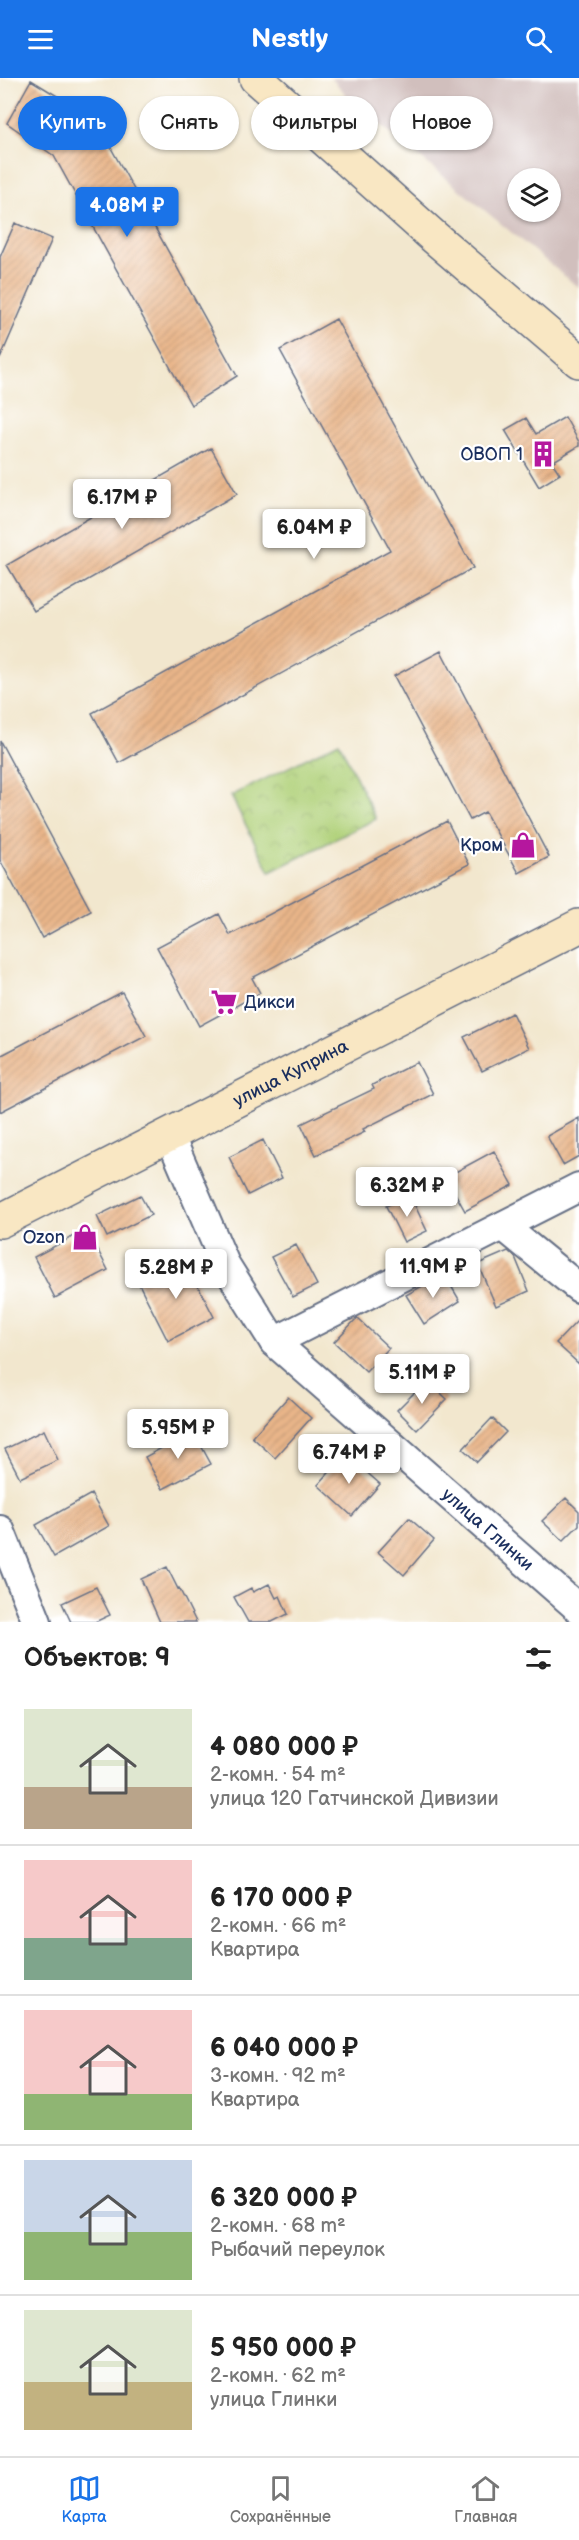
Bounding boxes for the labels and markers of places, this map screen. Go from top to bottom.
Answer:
pin: 4.08M ₽ [72,187,182,238]
building icon: ОВОП 1 [528,439,558,469]
place label: ОВОП 1 [460,444,523,465]
pin: 6.17M ₽ [67,479,177,530]
pin: 6.04M ₽ [259,509,369,560]
shop icon: Кром [508,830,538,860]
place label: Кром [460,835,503,856]
supermarket icon: Дикси [209,987,239,1017]
place label: Дикси [244,992,295,1013]
pin: 6.32M ₽ [352,1167,462,1218]
shop icon: Ozon [70,1222,100,1252]
place label: Ozon [23,1227,65,1248]
pin: 11.9M ₽ [378,1248,488,1299]
pin: 5.28M ₽ [121,1249,231,1300]
pin: 5.11M ₽ [367,1354,477,1405]
pin: 5.95M ₽ [123,1409,233,1460]
pin: 6.74M ₽ [294,1434,404,1485]

